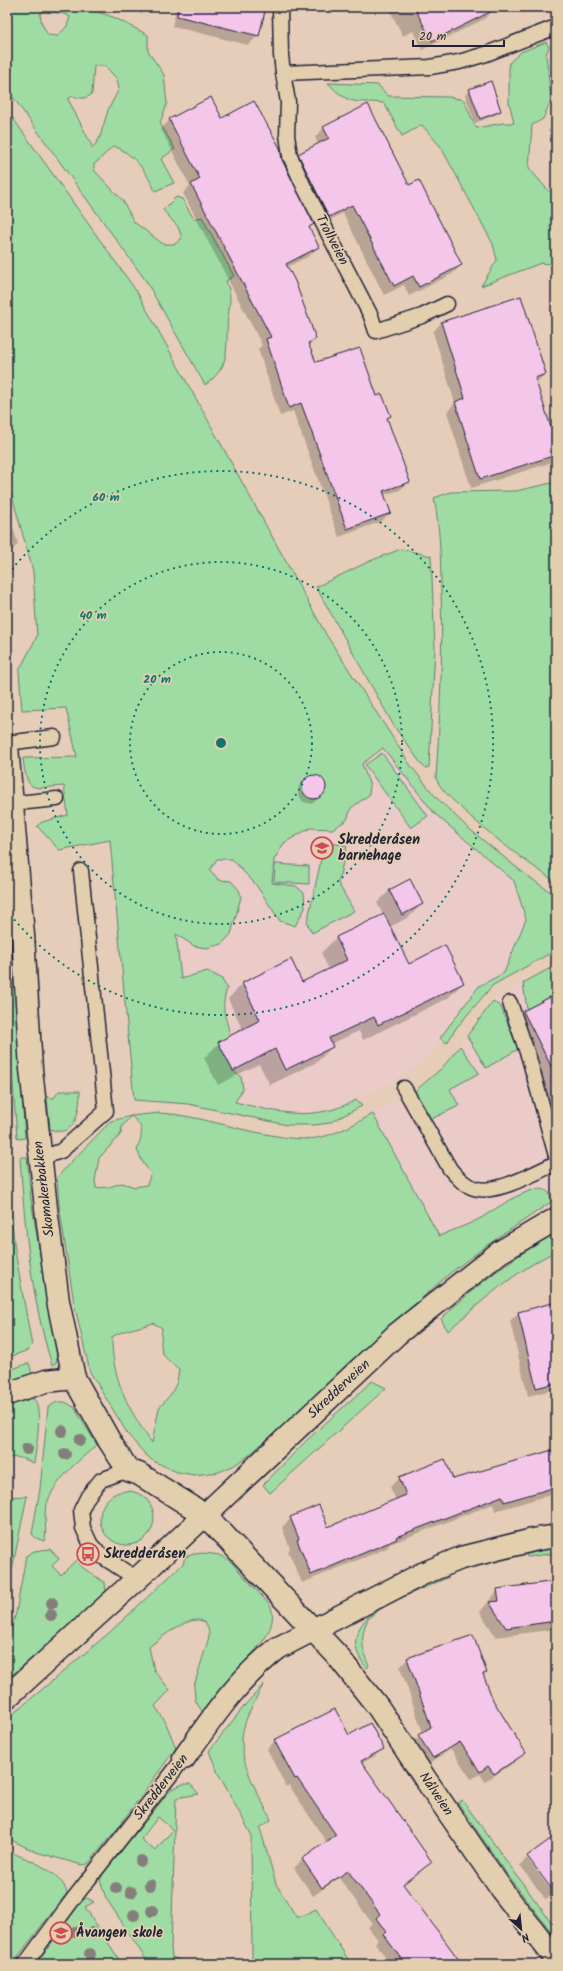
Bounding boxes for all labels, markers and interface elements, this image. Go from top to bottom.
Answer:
scale bar [413,22,504,48]
text: 20 m [419,27,447,46]
street label: Trollveien [309,211,355,269]
text: 60 m [92,488,120,507]
text: 40 m [79,606,107,625]
text: 20 m [143,670,171,689]
centre of rings [214,736,228,750]
place label: Skredderåsen barnehage [338,829,420,867]
school or university icon: Skredderåsen barnehage [309,835,335,861]
street label: Skomakerbakken [27,1140,61,1238]
street label: Skredderveien [303,1354,375,1424]
bus stop icon: Skredderåsen [75,1541,101,1567]
place label: Skredderåsen [104,1543,186,1565]
street label: Skredderveien [128,1749,194,1825]
street label: Nålveien [413,1768,459,1820]
north arrow [501,1909,541,1949]
school or university icon: Åvangen skole [48,1920,74,1946]
place label: Åvangen skole [76,1922,163,1944]
text: N [518,1927,532,1947]

